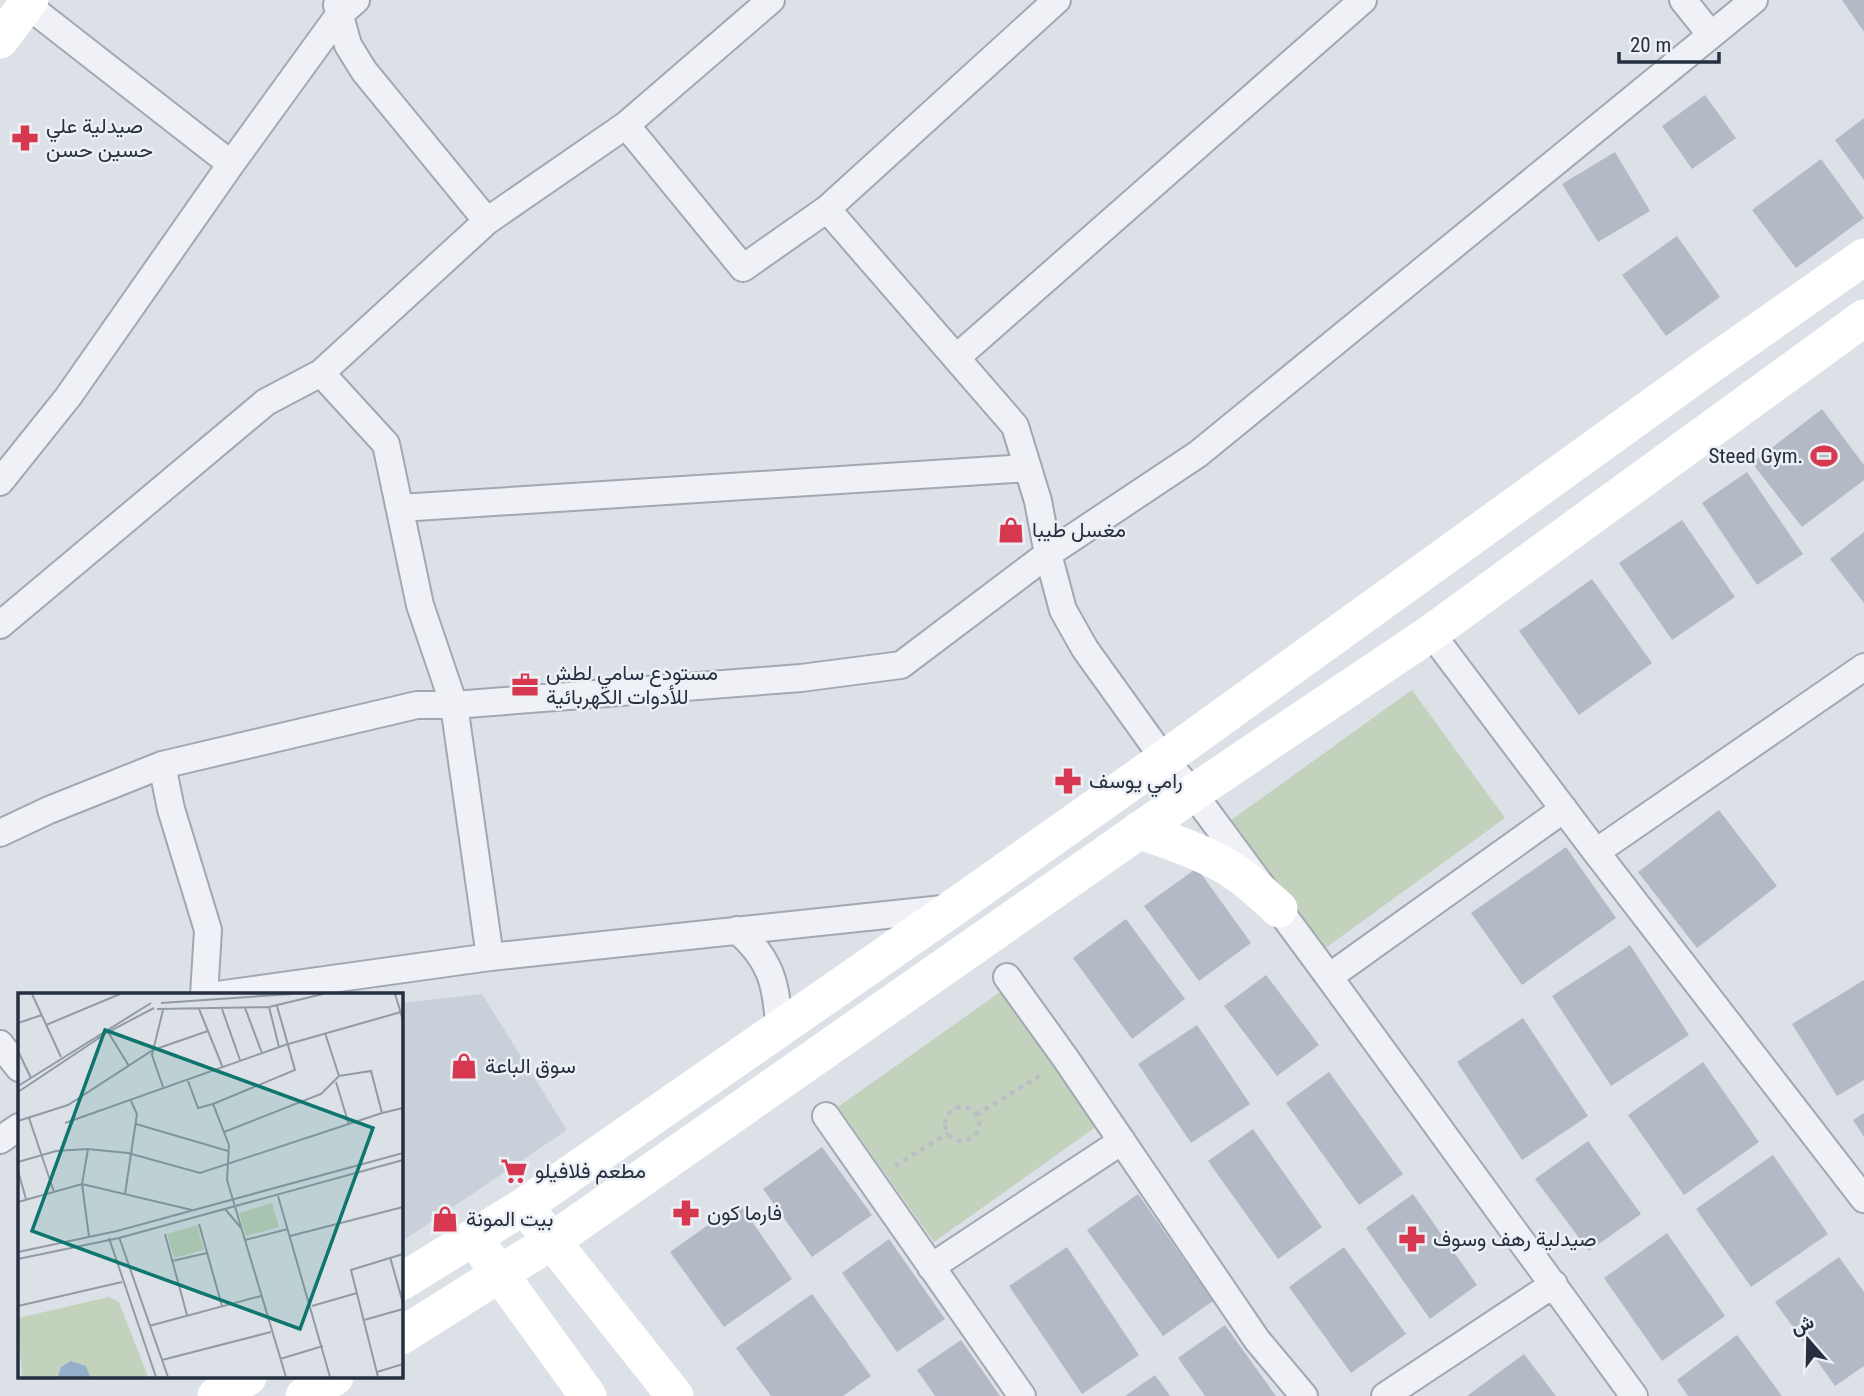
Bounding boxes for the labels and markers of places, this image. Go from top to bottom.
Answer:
place label: صيدلية علي حسين حسن [46,114,153,162]
pharmacy icon: صيدلية علي حسين حسن [10,123,40,153]
sports icon: Steed Gym. [1809,441,1839,471]
place label: Steed Gym. [1708,444,1803,468]
shop icon: مغسل طيبا [996,515,1026,545]
place label: مغسل طيبا [1032,518,1126,542]
place label: مستودع سامي لطش للأدوات الكهربائية [546,661,718,710]
office icon: مستودع سامي لطش للأدوات الكهربائية [510,670,540,700]
pharmacy icon: رامي يوسف [1053,766,1083,796]
place label: رامي يوسف [1089,769,1183,798]
shop icon: سوق الباعة [449,1051,479,1081]
place label: سوق الباعة [485,1054,576,1079]
supermarket icon: مطعم فلافيلو [499,1156,529,1186]
place label: مطعم فلافيلو [535,1159,646,1185]
pharmacy icon: فارما كون [671,1198,701,1228]
place label: فارما كون [707,1201,782,1226]
shop icon: بيت المونة [430,1204,460,1234]
place label: بيت المونة [466,1207,553,1232]
pharmacy icon: صيدلية رهف وسوف [1397,1224,1427,1254]
place label: صيدلية رهف وسوف [1433,1227,1597,1252]

